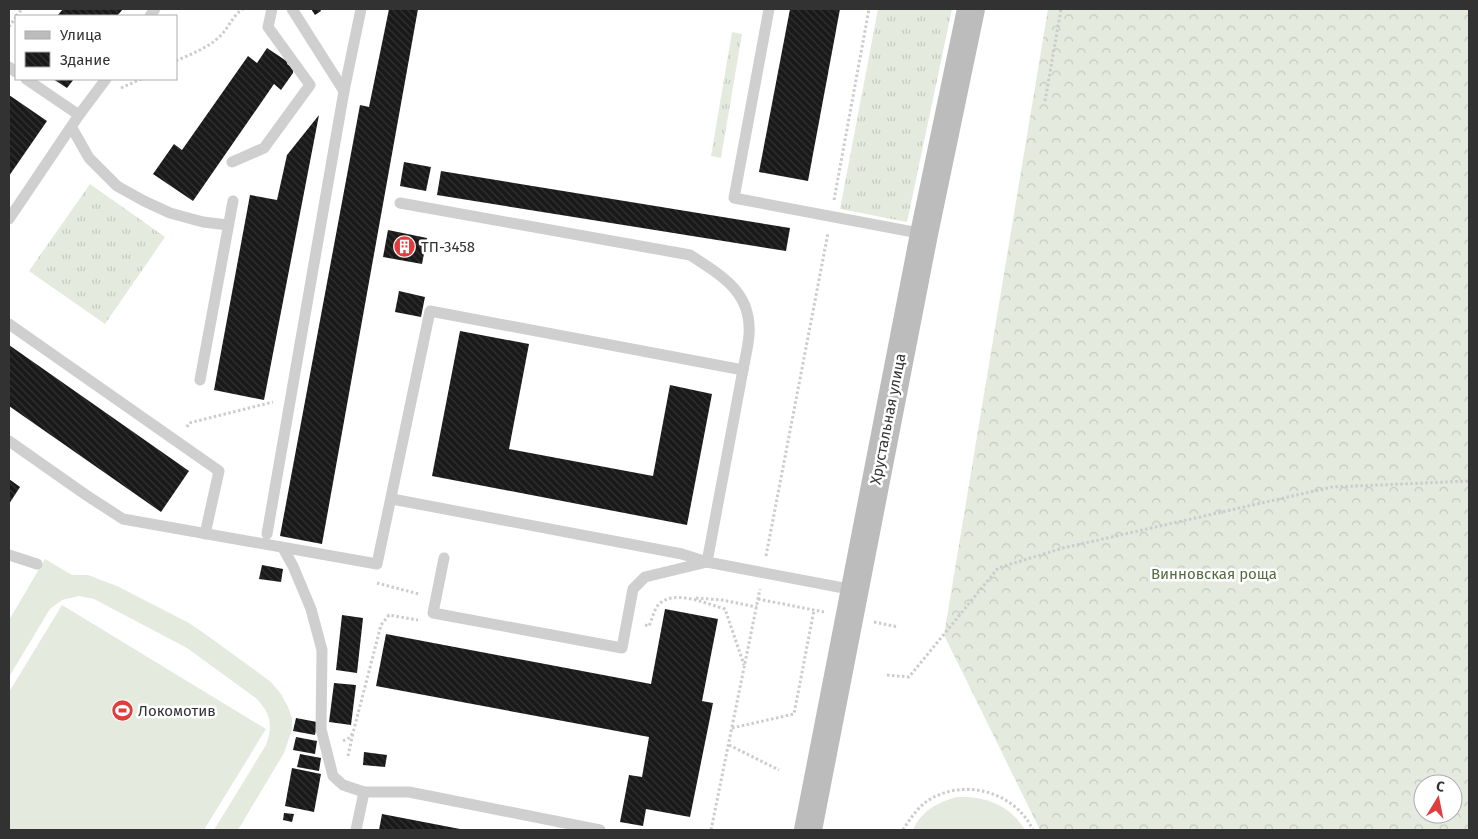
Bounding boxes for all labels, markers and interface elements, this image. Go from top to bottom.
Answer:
legend [15,15,178,80]
text: Улица [60,26,102,44]
text: Здание [60,51,110,69]
building icon: ТП-3458 [393,235,417,259]
place label: ТП-3458 [421,238,475,256]
street label: Хрустальная улица [866,352,910,486]
park label: Винновская роща [1151,565,1277,583]
sports icon: Локомотив [110,699,134,723]
place label: Локомотив [138,702,216,720]
north arrow [1413,774,1463,824]
text: С [1435,778,1446,796]

